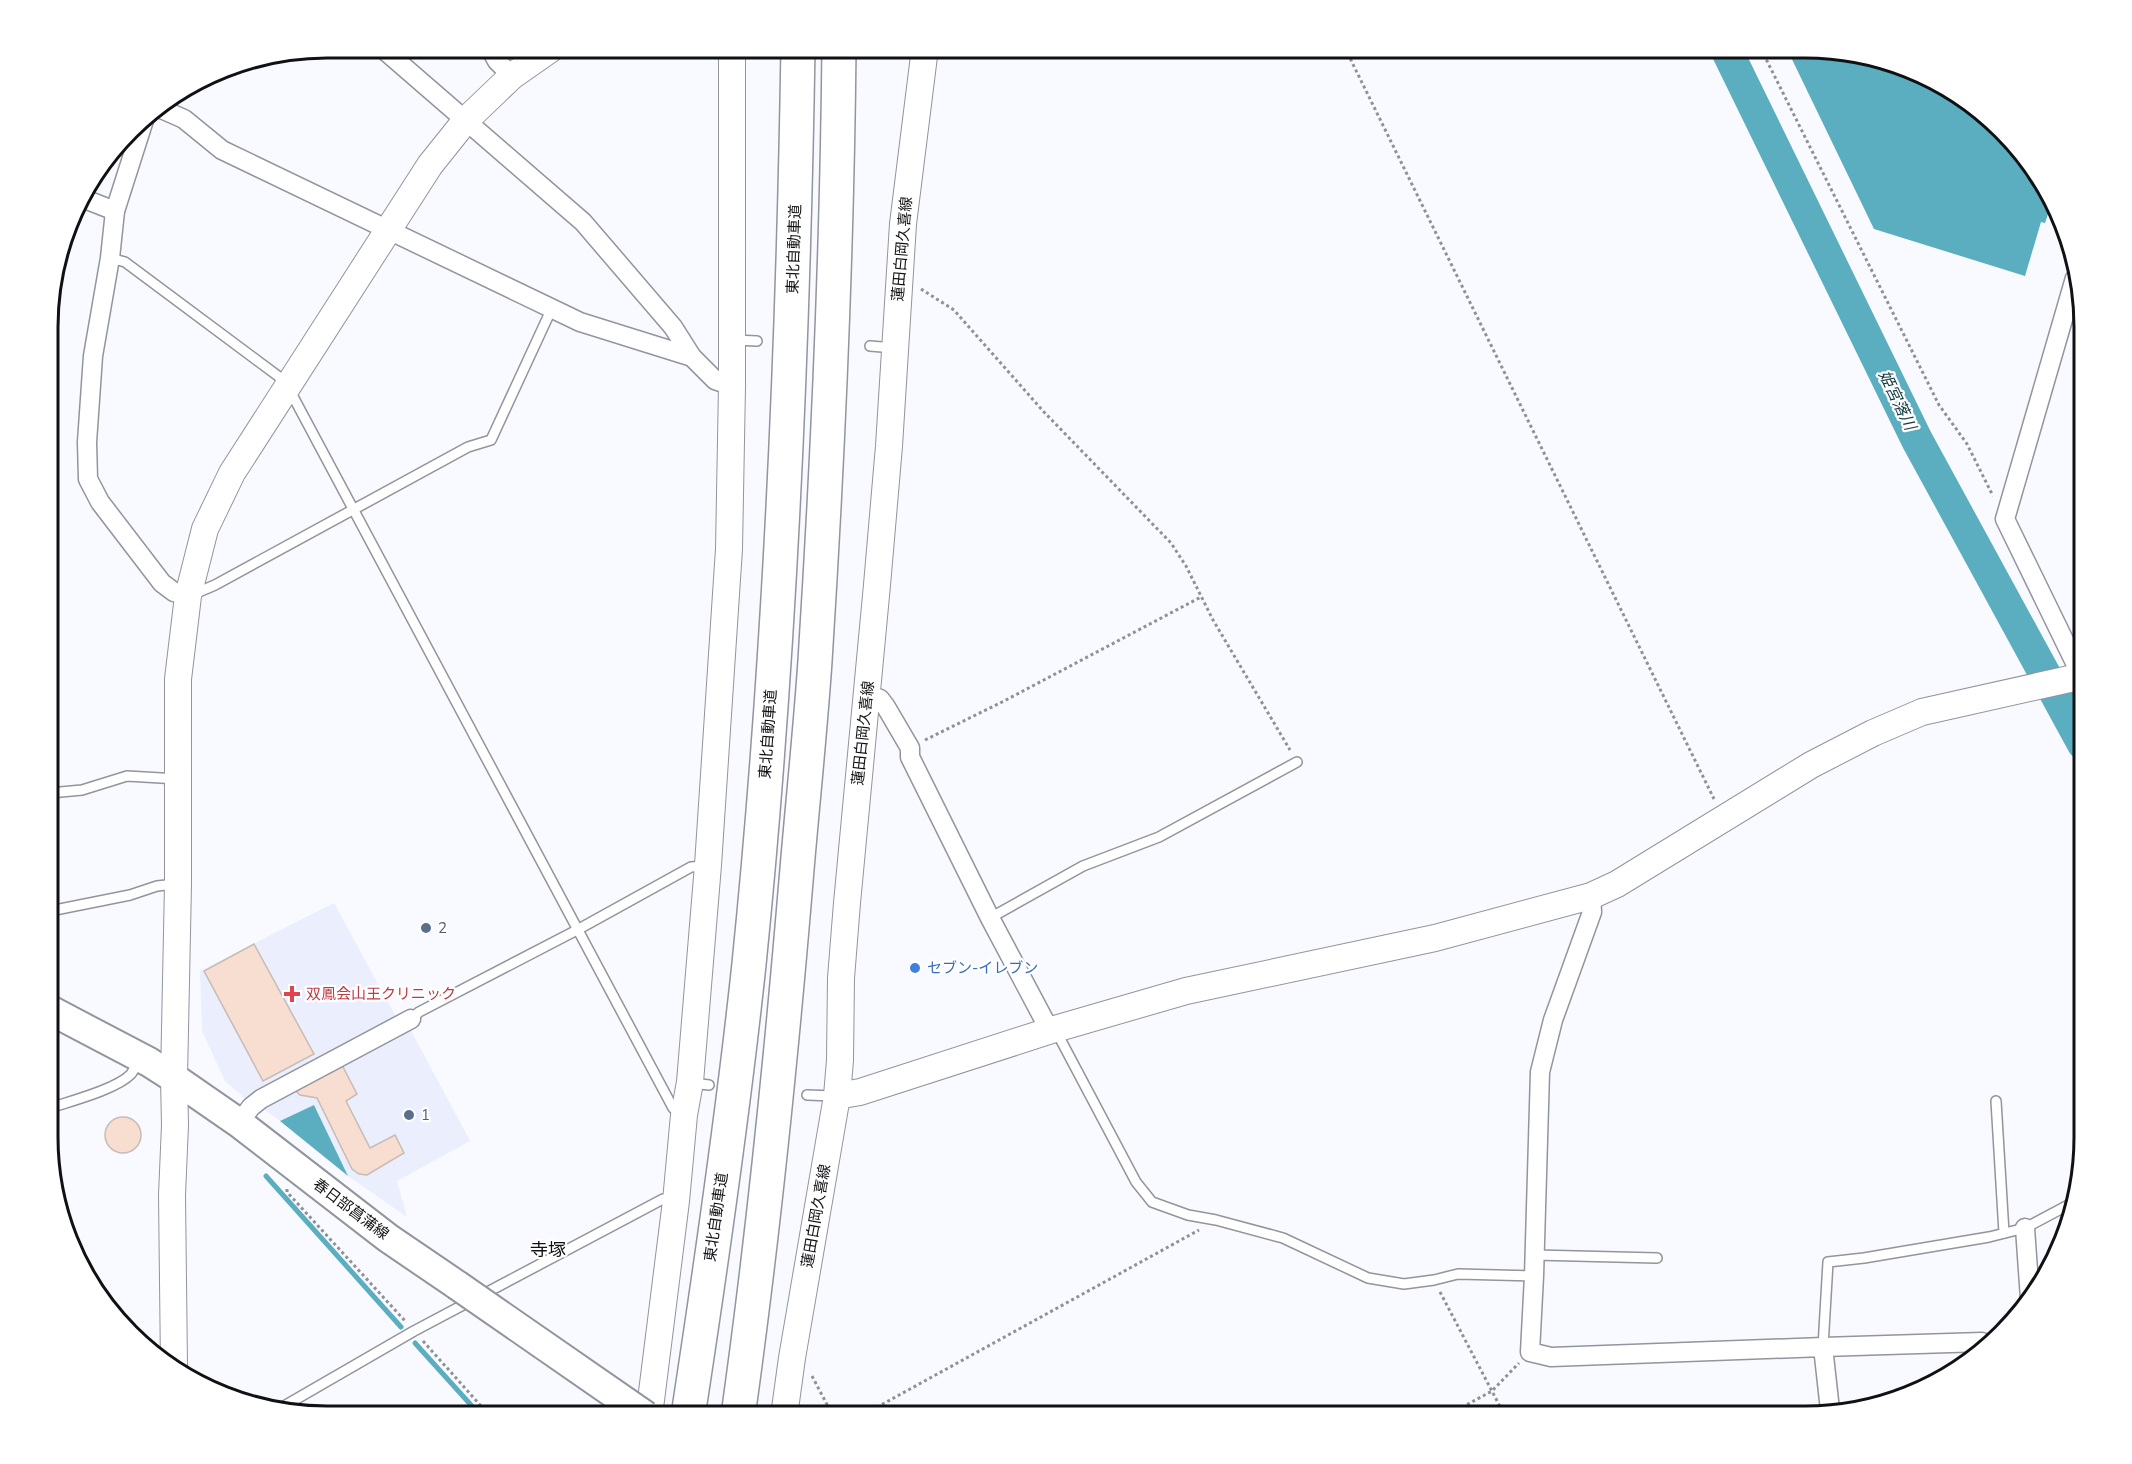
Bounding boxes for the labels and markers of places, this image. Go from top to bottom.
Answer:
place label: 2 [438,918,447,938]
marker: 2 [419,921,433,935]
place label: セブン-イレブン [927,958,1038,978]
marker: セブン-イレブン [908,961,922,975]
place label: 双鳳会山王クリニック [306,984,456,1004]
marker: 双鳳会山王クリニック [283,985,301,1003]
place label: 1 [421,1105,430,1125]
marker: 1 [402,1108,416,1122]

